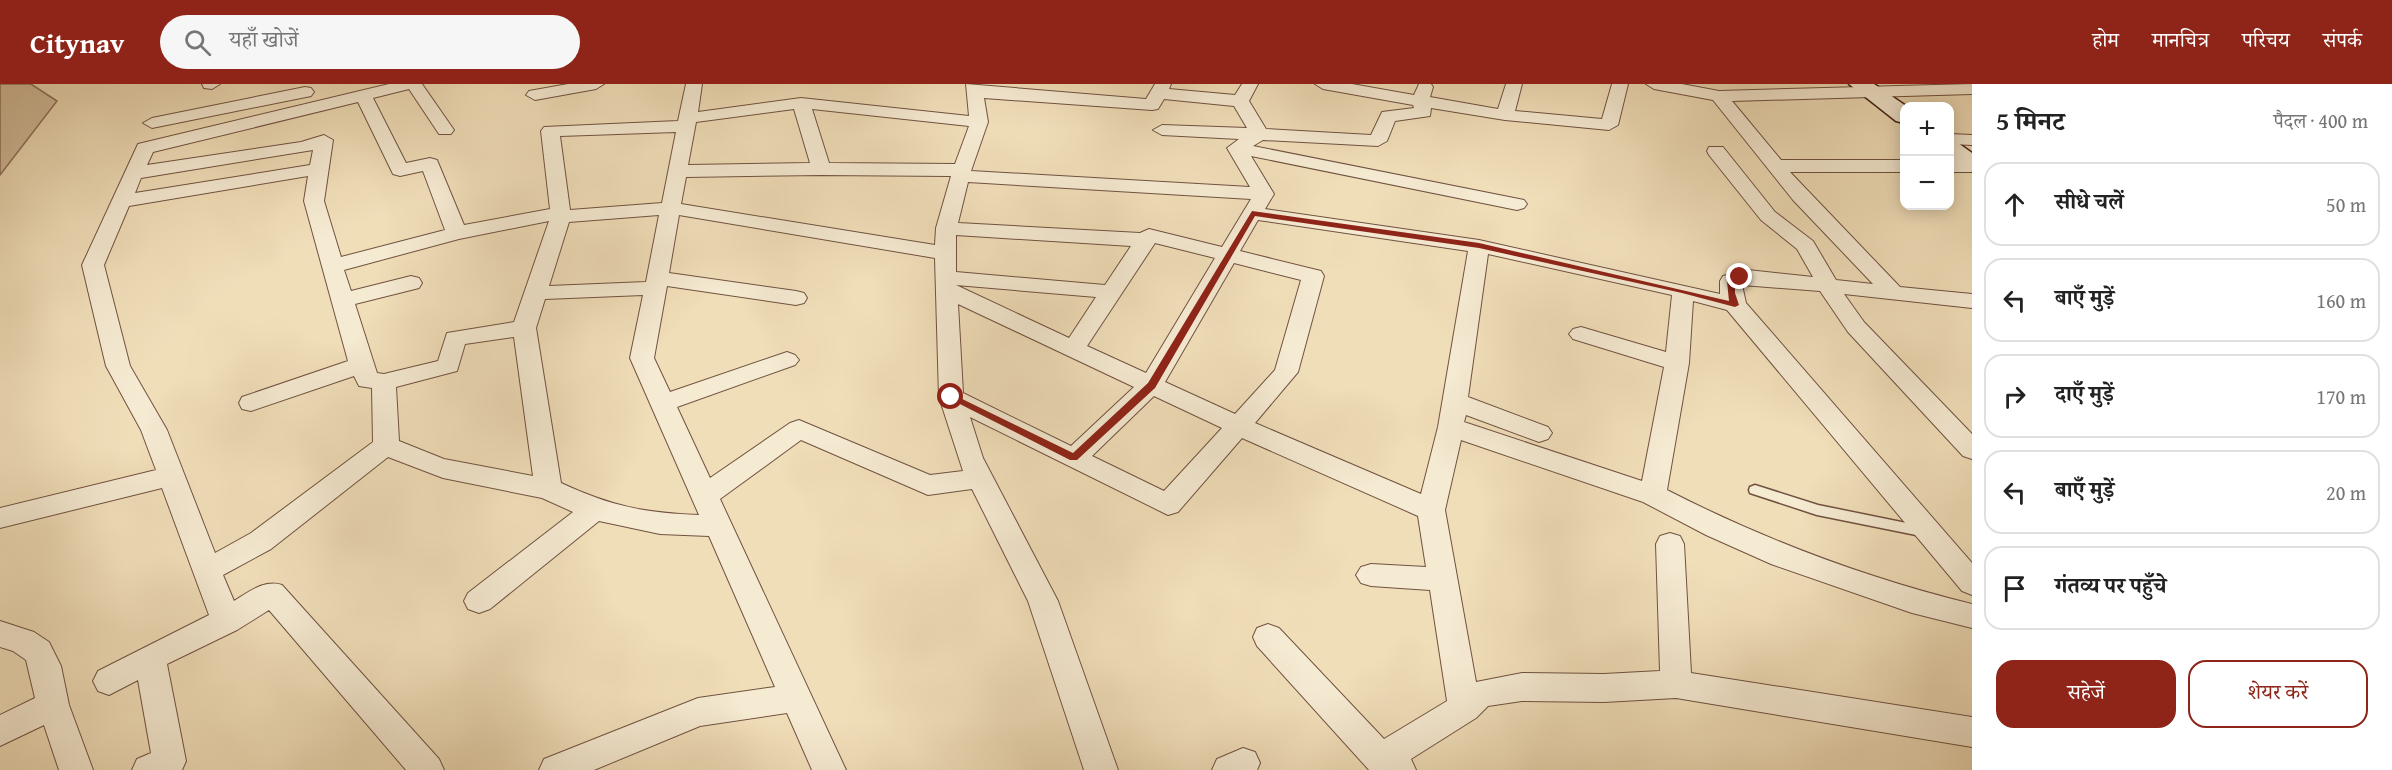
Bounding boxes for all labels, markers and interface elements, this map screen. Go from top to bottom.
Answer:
search box [160,15,580,69]
text: Citynav [30,22,124,63]
text: यहाँ खोजें [229,23,299,55]
text: होम [2092,24,2119,55]
text: मानचित्र [2152,24,2209,55]
text: परिचय [2242,24,2290,55]
text: संपर्क [2323,24,2362,55]
icon: search [181,26,214,59]
text: 5 मिनट [1996,101,2064,140]
map controls [1900,102,1954,210]
button: + [1900,102,1954,156]
text: पैदल · 400 m [2274,106,2368,135]
button: − [1900,156,1954,210]
text: सीधे चलें [2055,185,2124,217]
icon: ahead [1998,188,2031,221]
text: 50 m [2326,190,2366,219]
route end [1726,263,1752,289]
text: बाएँ मुड़ें [2055,281,2114,313]
icon: left [1998,284,2031,317]
text: 160 m [2316,286,2366,315]
text: दाएँ मुड़ें [2055,377,2114,409]
icon: right [1998,380,2031,413]
text: 170 m [2316,382,2366,411]
route start [937,383,963,409]
text: बाएँ मुड़ें [2055,473,2114,505]
icon: left [1998,476,2031,509]
text: 20 m [2326,478,2366,507]
text: गंतव्य पर पहुँचे [2055,569,2166,601]
icon: arrive [1998,572,2031,605]
button: सहेजें [1996,660,2176,728]
button: शेयर करें [2188,660,2368,728]

